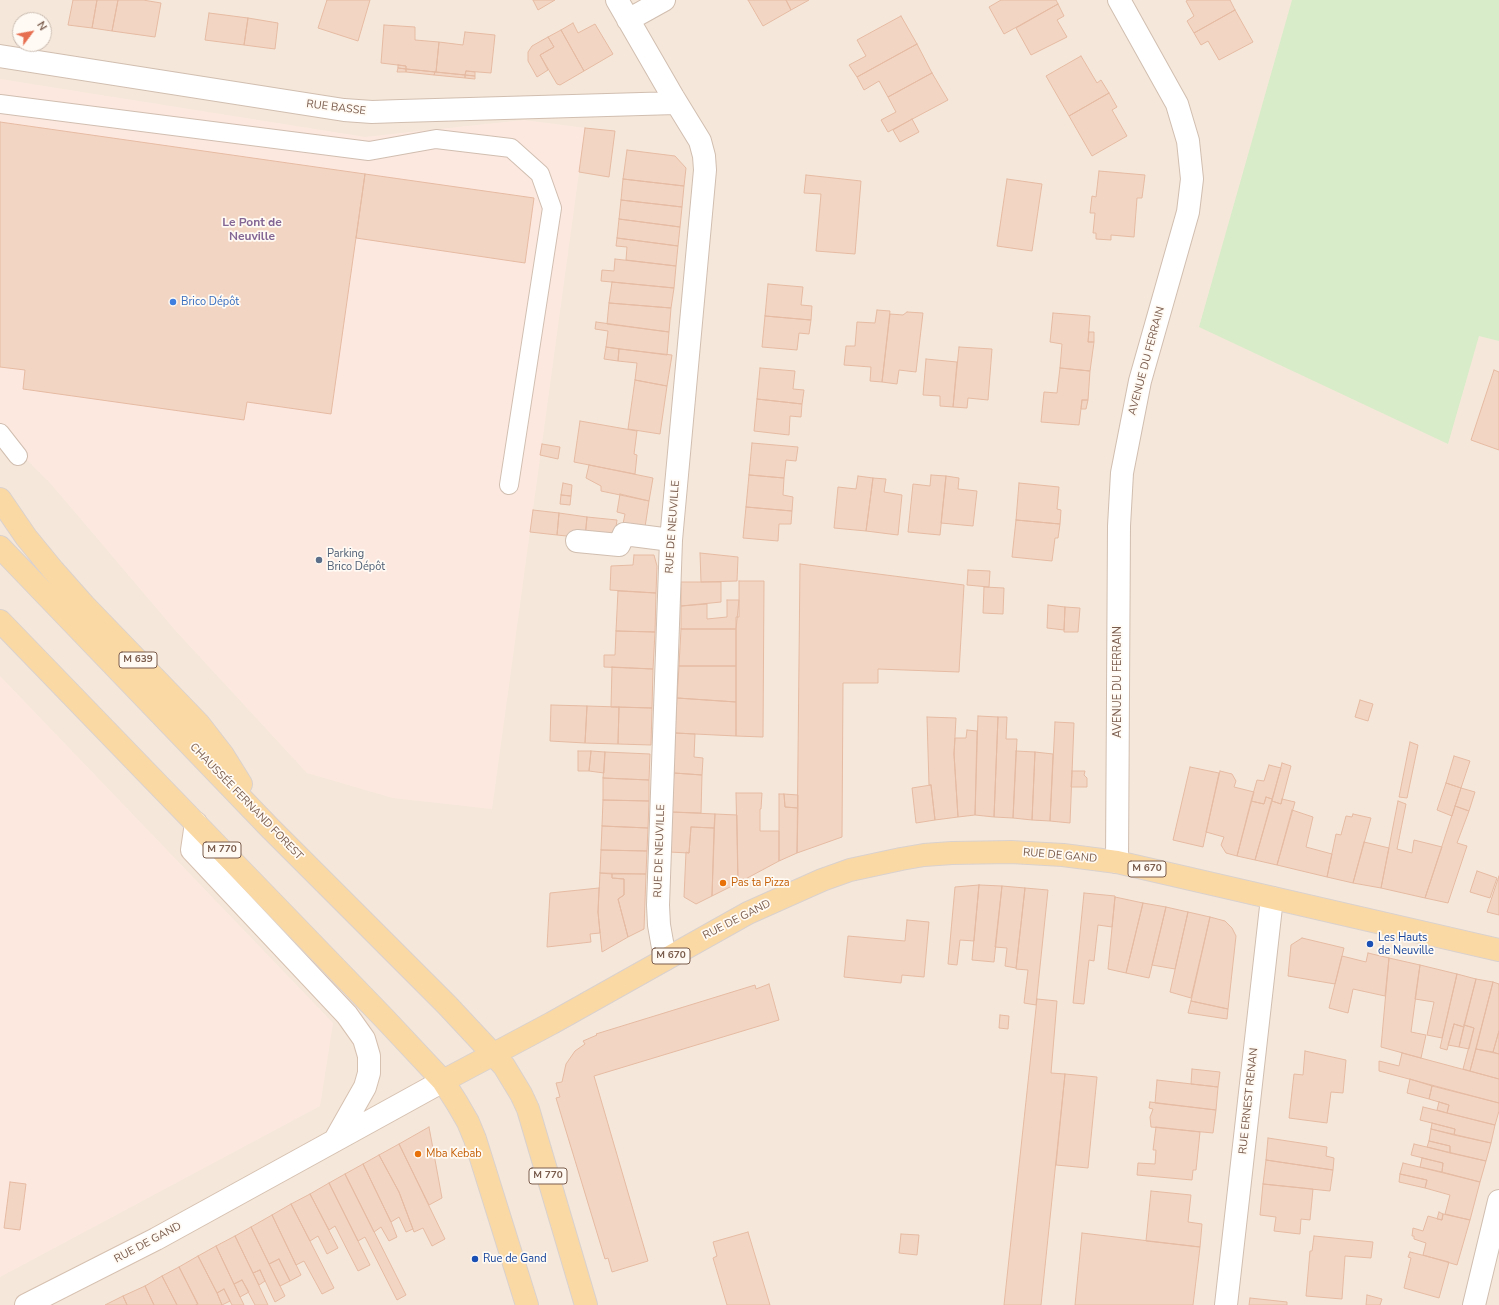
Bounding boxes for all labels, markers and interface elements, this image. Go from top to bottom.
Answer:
north arrow [12,12,52,52]
text: N [33,18,50,33]
street label: RUE BASSE [305,98,367,118]
district label: Le Pont de Neuville [222,216,282,244]
place label: Brico Dépôt [181,295,239,309]
marker: Brico Dépôt [168,297,178,307]
street label: AVENUE DU FERRAIN [1126,305,1168,417]
street label: RUE DE NEUVILLE [663,480,683,574]
place label: Parking Brico Dépôt [327,547,385,573]
marker: Parking Brico Dépôt [314,555,324,565]
street label: AVENUE DU FERRAIN [1111,626,1125,738]
road number: M 639 [119,652,157,668]
street label: CHAUSSÉE FERNAND FOREST [187,741,305,863]
street label: RUE DE NEUVILLE [652,804,668,898]
road number: M 770 [203,842,241,858]
street label: RUE DE GAND [1022,846,1098,866]
road number: M 670 [1128,861,1166,877]
place label: Pas ta Pizza [731,876,790,890]
marker: Pas ta Pizza [718,878,728,888]
street label: RUE DE GAND [701,897,773,943]
place label: Les Hauts de Neuville [1378,931,1434,957]
marker: Les Hauts de Neuville [1365,939,1375,949]
road number: M 670 [652,948,690,964]
street label: RUE ERNEST RENAN [1237,1047,1261,1155]
place label: Mba Kebab [426,1147,482,1161]
marker: Mba Kebab [413,1149,423,1159]
road number: M 770 [529,1168,567,1184]
street label: RUE DE GAND [112,1220,184,1266]
place label: Rue de Gand [483,1252,547,1266]
marker: Rue de Gand [470,1254,480,1264]

